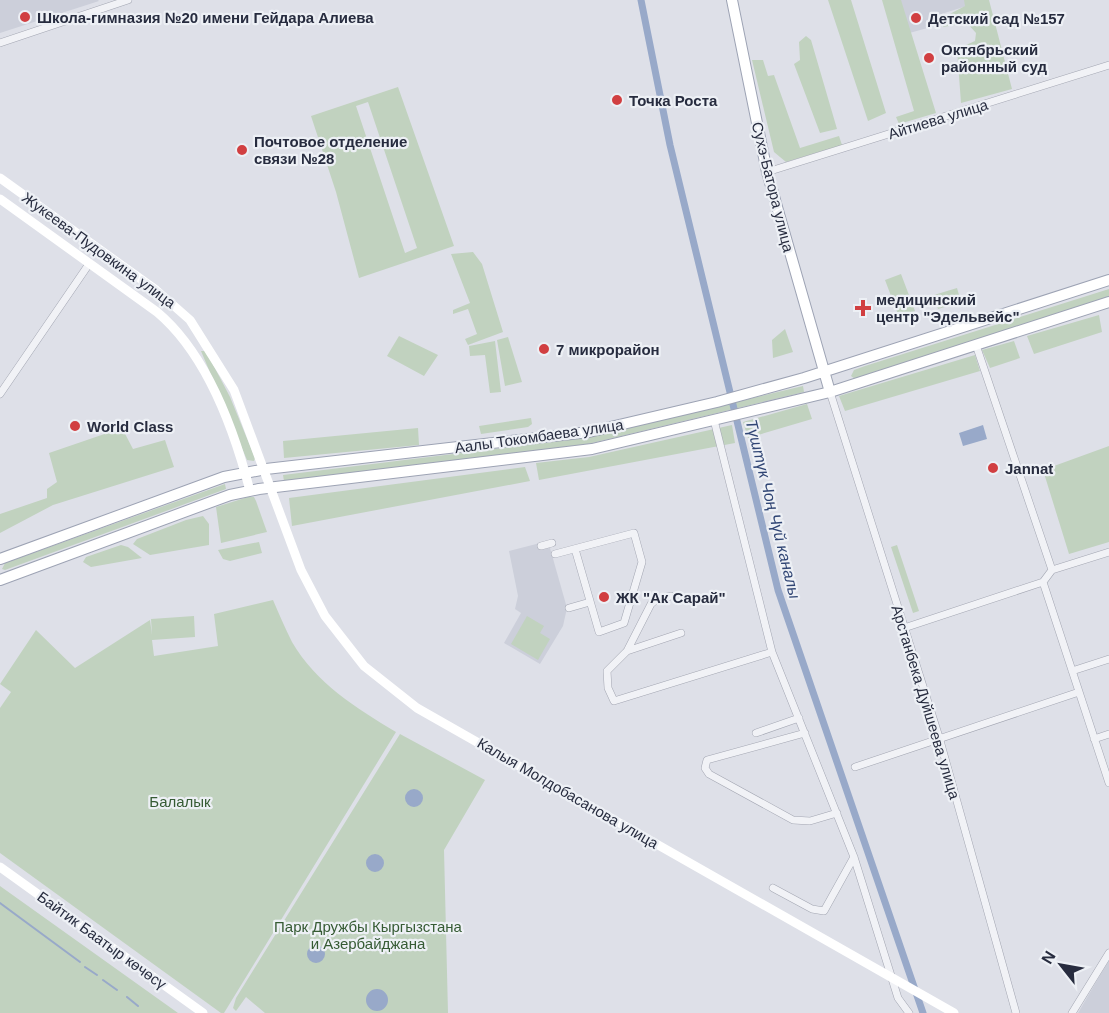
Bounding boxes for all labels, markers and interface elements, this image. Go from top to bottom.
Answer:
place label: Школа-гимназия №20 имени Гейдара Алиева [37,9,374,26]
marker: Школа-гимназия №20 имени Гейдара Алиева [18,10,32,24]
place label: Детский сад №157 [928,10,1065,27]
marker: Детский сад №157 [909,11,923,25]
place label: Октябрьский районный суд [941,41,1048,75]
marker: Октябрьский районный суд [922,51,936,65]
place label: Точка Роста [629,92,718,109]
marker: Точка Роста [610,93,624,107]
street label: Айтиева улица [886,96,991,142]
street label: Сухэ-Батора улица [749,120,798,254]
place label: Почтовое отделение связи №28 [254,133,407,167]
marker: Почтовое отделение связи №28 [235,143,249,157]
street label: Жукеева-Пудовкина улица [19,189,180,312]
place label: медицинский центр "Эдельвейс" [876,291,1020,325]
marker: медицинский центр "Эдельвейс" [854,299,872,317]
place label: 7 микрорайон [556,341,660,358]
marker: 7 микрорайон [537,342,551,356]
street label: Аалы Токомбаева улица [454,416,625,456]
place label: World Class [87,418,173,435]
water label: Түштүк Чоң Чүй каналы [742,418,804,601]
marker: World Class [68,419,82,433]
place label: Jannat [1005,460,1053,477]
marker: Jannat [986,461,1000,475]
place label: ЖК "Ак Сарай" [615,589,726,606]
marker: ЖК "Ак Сарай" [597,590,611,604]
street label: Арстанбека Дуйшеева улица [888,603,964,802]
street label: Калыя Молдобасанова улица [475,734,662,852]
park label: Балалык [149,793,211,810]
street label: Байтик Баатыр көчөсү [34,888,170,993]
park label: Парк Дружбы Кыргызстана и Азербайджана [274,918,463,952]
north arrow [1031,935,1091,995]
text: N [1038,948,1059,967]

